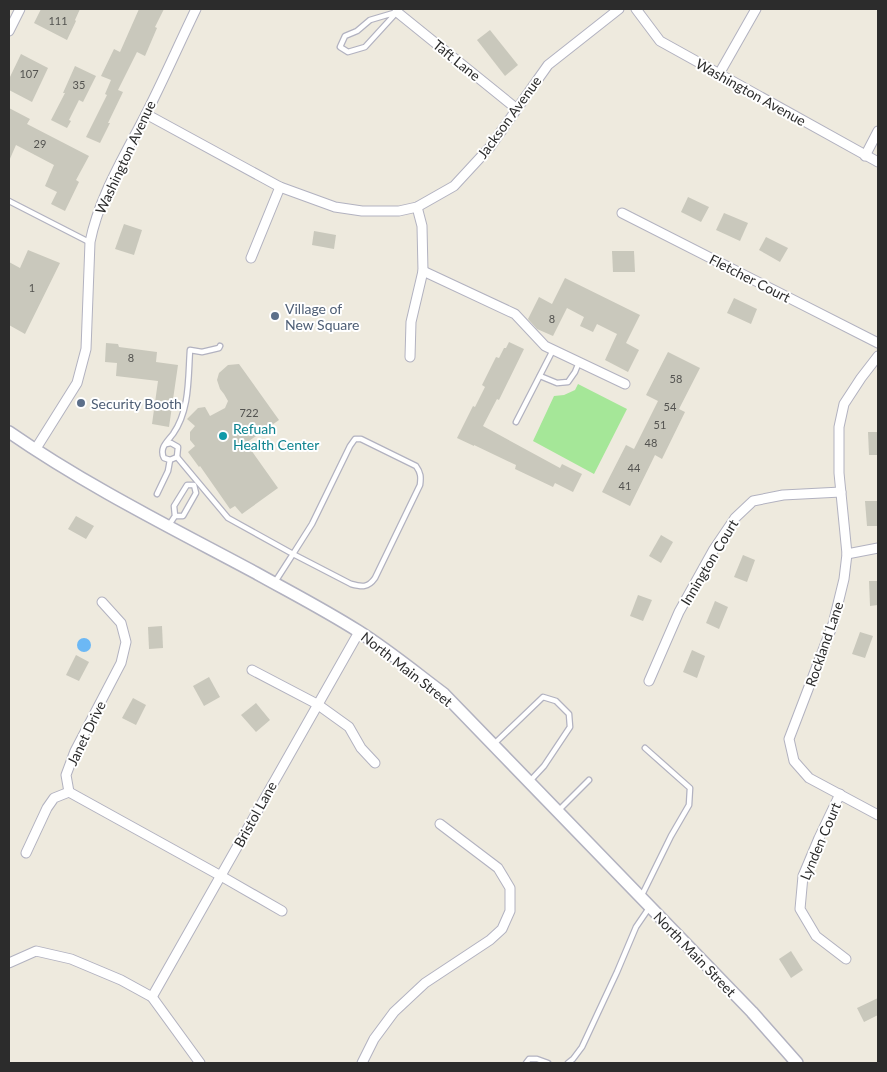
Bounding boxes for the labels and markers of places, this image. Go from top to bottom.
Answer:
place label: Village of New Square [285,300,359,333]
marker: Village of New Square [269,310,281,322]
place label: Security Booth [91,395,182,412]
marker: Security Booth [75,397,87,409]
place label: Refuah Health Center [233,420,319,453]
marker: Refuah Health Center [217,430,229,442]

